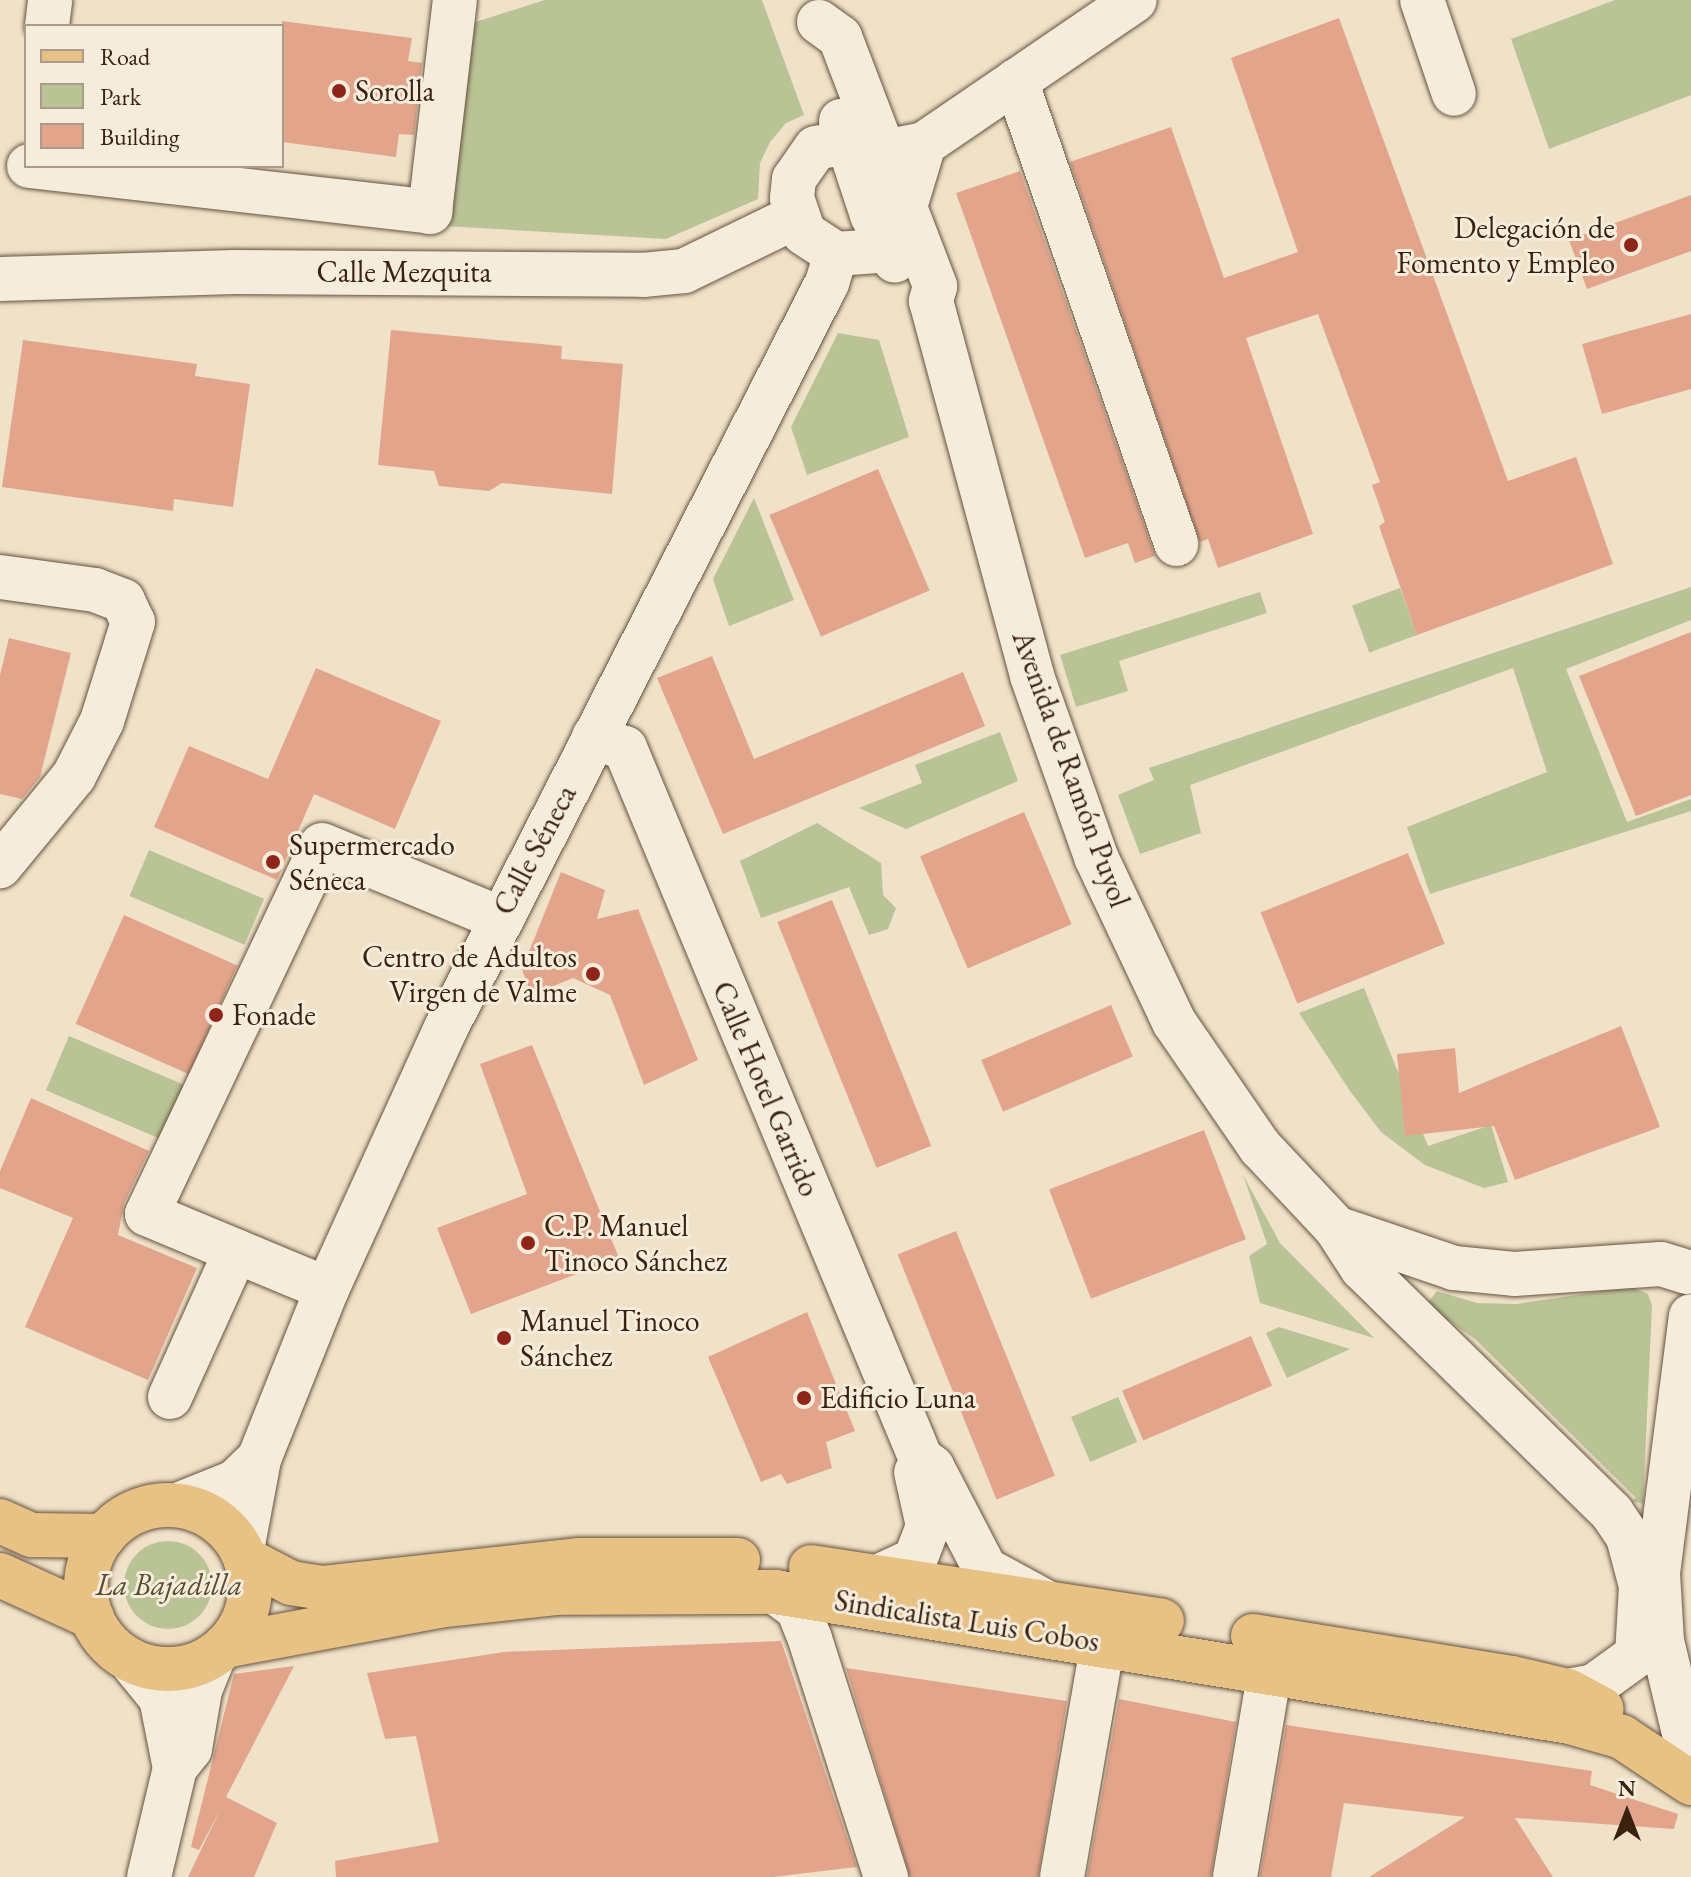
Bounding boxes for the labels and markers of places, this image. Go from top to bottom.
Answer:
place label: Sorolla [355,73,435,109]
marker: Sorolla [330,82,348,100]
place label: Delegación de Fomento y Empleo [1397,210,1615,280]
marker: Delegación de Fomento y Empleo [1622,236,1640,254]
place label: Supermercado Séneca [289,827,455,898]
marker: Supermercado Séneca [264,853,282,871]
place label: Centro de Adultos Virgen de Valme [362,939,577,1010]
marker: Centro de Adultos Virgen de Valme [584,965,602,983]
place label: Fonade [232,997,316,1033]
marker: Fonade [207,1006,225,1024]
place label: C.P. Manuel Tinoco Sánchez [544,1208,727,1278]
marker: C.P. Manuel Tinoco Sánchez [519,1234,537,1252]
place label: Manuel Tinoco Sánchez [520,1303,700,1374]
marker: Manuel Tinoco Sánchez [495,1329,513,1347]
place label: Edificio Luna [820,1380,976,1416]
marker: Edificio Luna [795,1389,813,1407]

